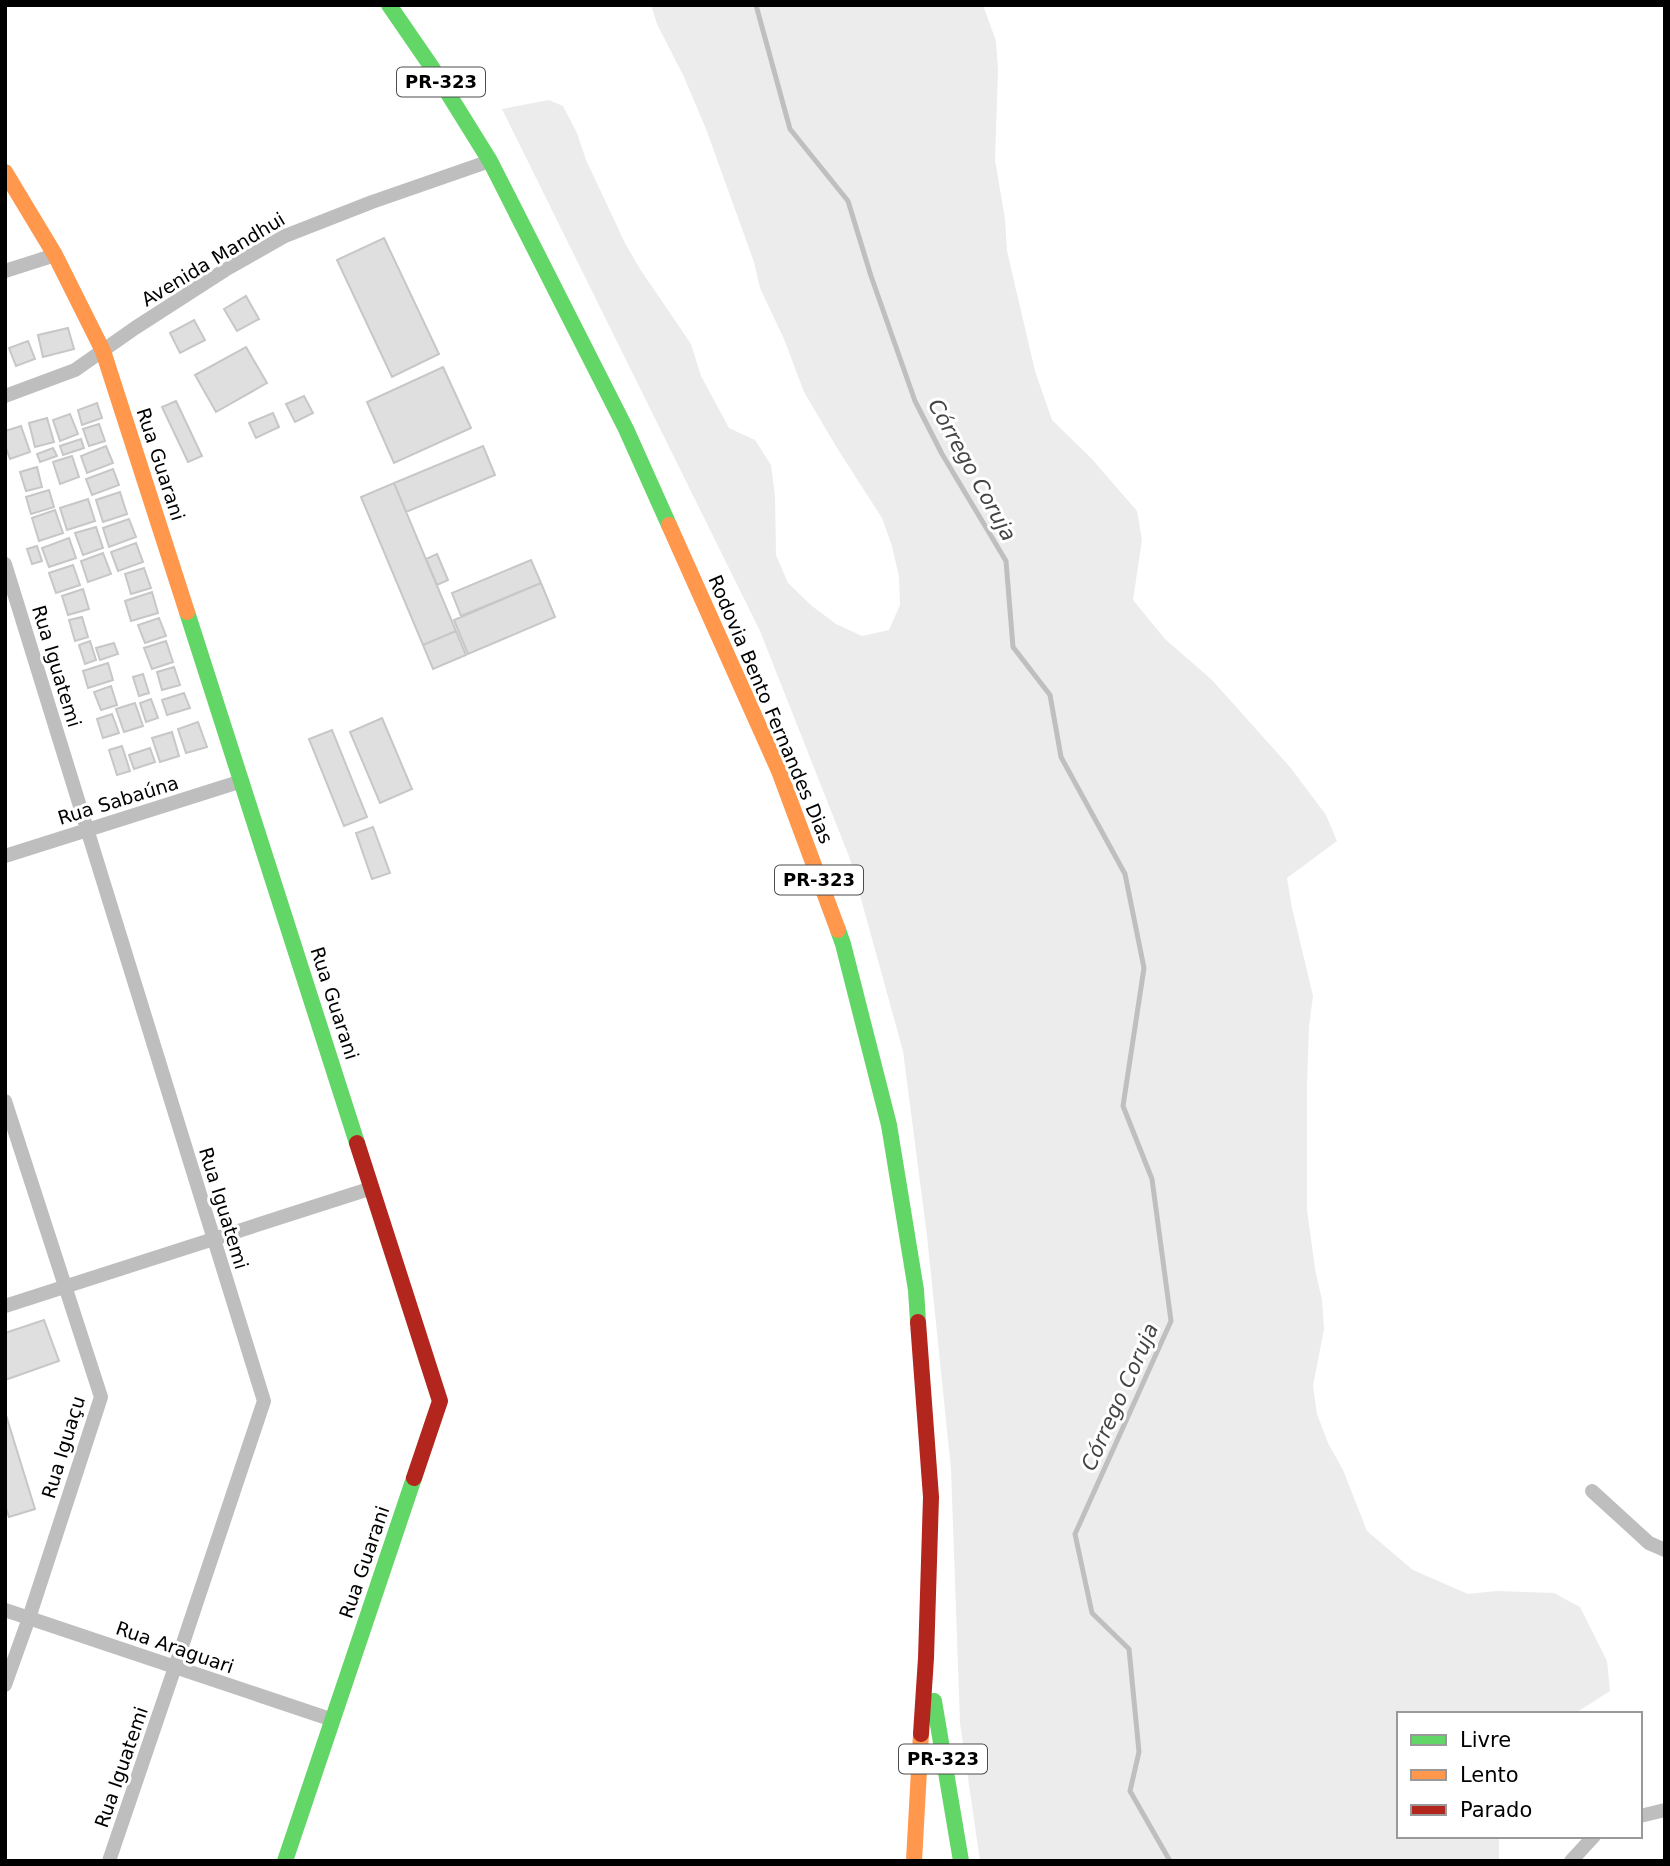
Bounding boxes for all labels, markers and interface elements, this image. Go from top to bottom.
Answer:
road number: PR-323 [397,68,485,96]
street label: Avenida Mandhui [137,207,289,311]
water label: Córrego Coruja [923,395,1021,545]
street label: Rua Guarani [132,405,190,523]
street label: Rodovia Bento Fernandes Dias [704,571,838,847]
street label: Rua Iguatemi [28,602,86,730]
street label: Rua Sabaúna [55,771,181,829]
road number: PR-323 [775,866,863,894]
street label: Rua Guarani [306,944,364,1062]
street label: Rua Iguatemi [195,1144,253,1272]
water label: Córrego Coruja [1077,1320,1163,1474]
street label: Rua Iguaçu [37,1393,89,1501]
street label: Rua Guarani [335,1503,393,1621]
street label: Rua Araguari [113,1617,237,1677]
street label: Rua Iguatemi [90,1704,152,1830]
legend [1397,1712,1642,1838]
text: Livre [1460,1728,1511,1752]
road number: PR-323 [899,1744,987,1774]
text: Lento [1460,1763,1519,1787]
text: Parado [1460,1798,1532,1822]

